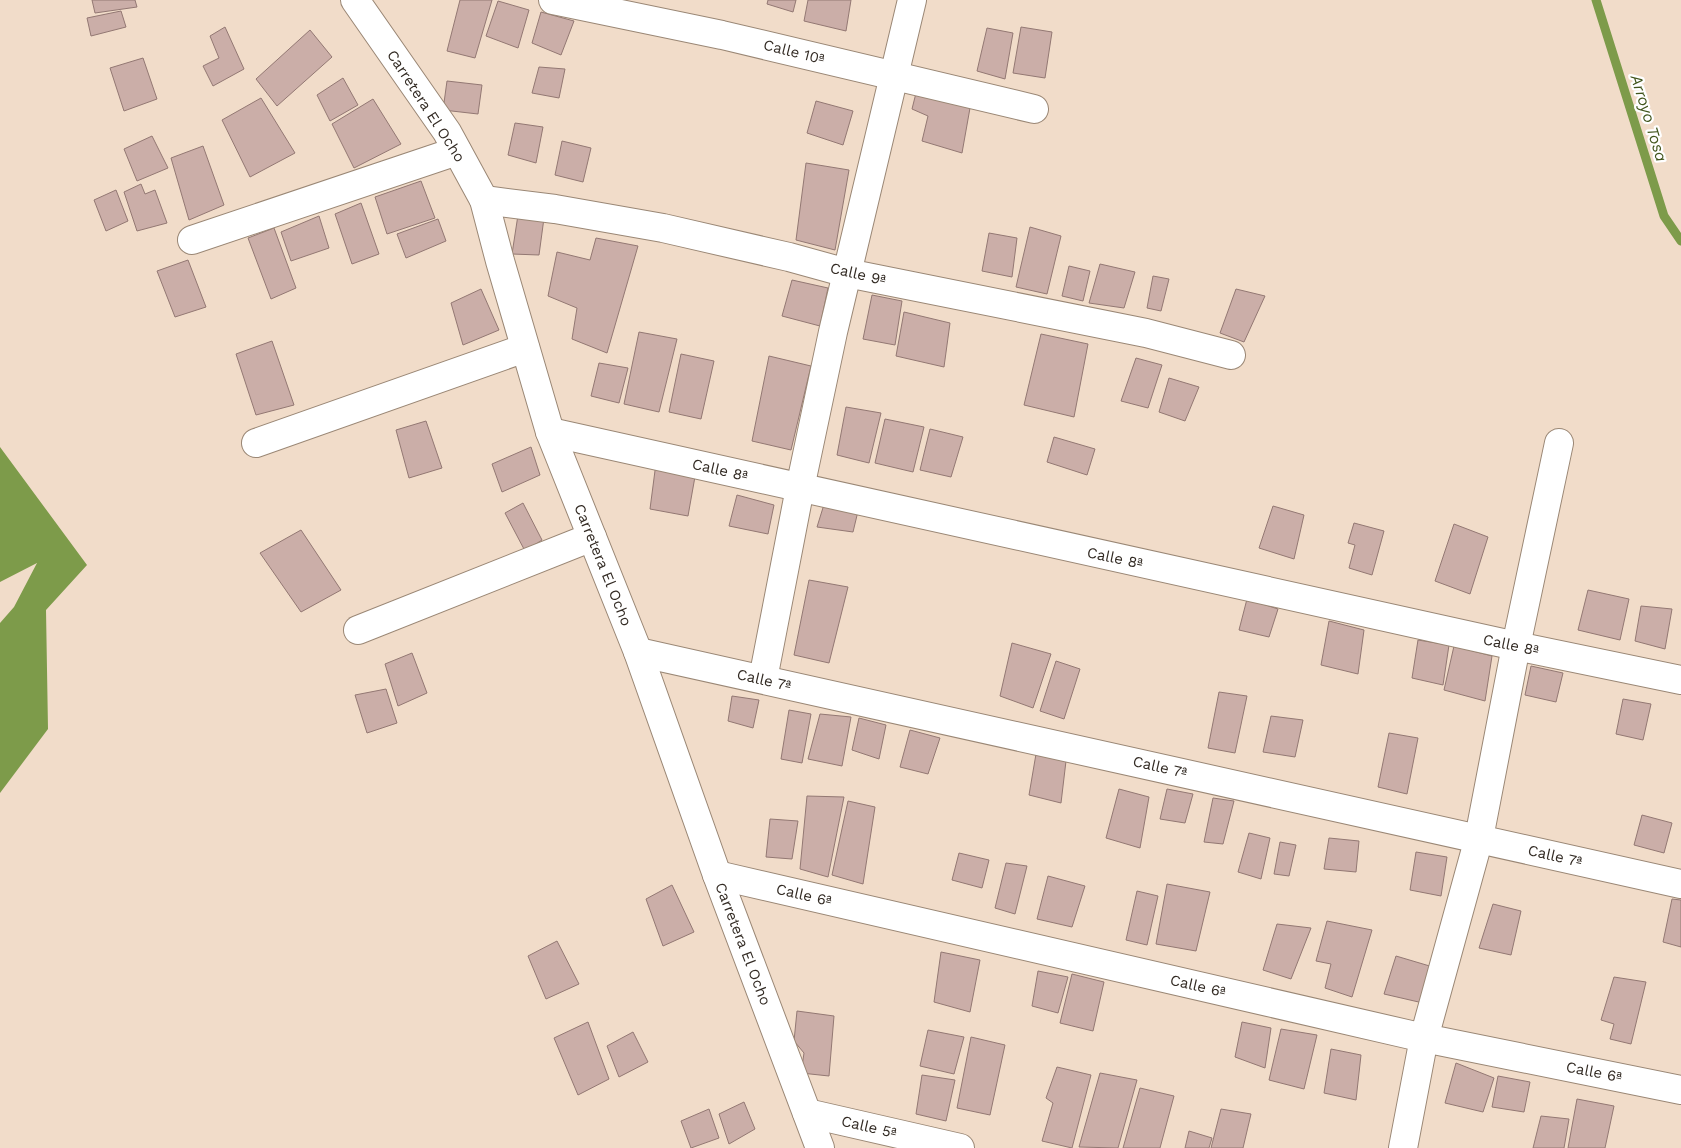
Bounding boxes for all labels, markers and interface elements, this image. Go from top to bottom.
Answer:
street label: Calle 10ª [762,36,827,68]
street label: Carretera El Ocho [383,47,469,165]
water label: Arroyo Tosa [1626,71,1671,164]
street label: Calle 9ª [828,259,888,289]
street label: Calle 8ª [690,455,750,485]
street label: Carretera El Ocho [570,501,636,629]
street label: Calle 8ª [1085,543,1145,573]
street label: Calle 8ª [1481,630,1541,660]
street label: Calle 7ª [735,665,793,695]
street label: Calle 7ª [1131,752,1189,782]
street label: Calle 7ª [1526,841,1584,871]
street label: Carretera El Ocho [711,880,775,1008]
street label: Calle 6ª [774,880,834,910]
street label: Calle 6ª [1168,971,1228,1001]
street label: Calle 6ª [1565,1058,1624,1086]
street label: Calle 5ª [840,1112,899,1142]

